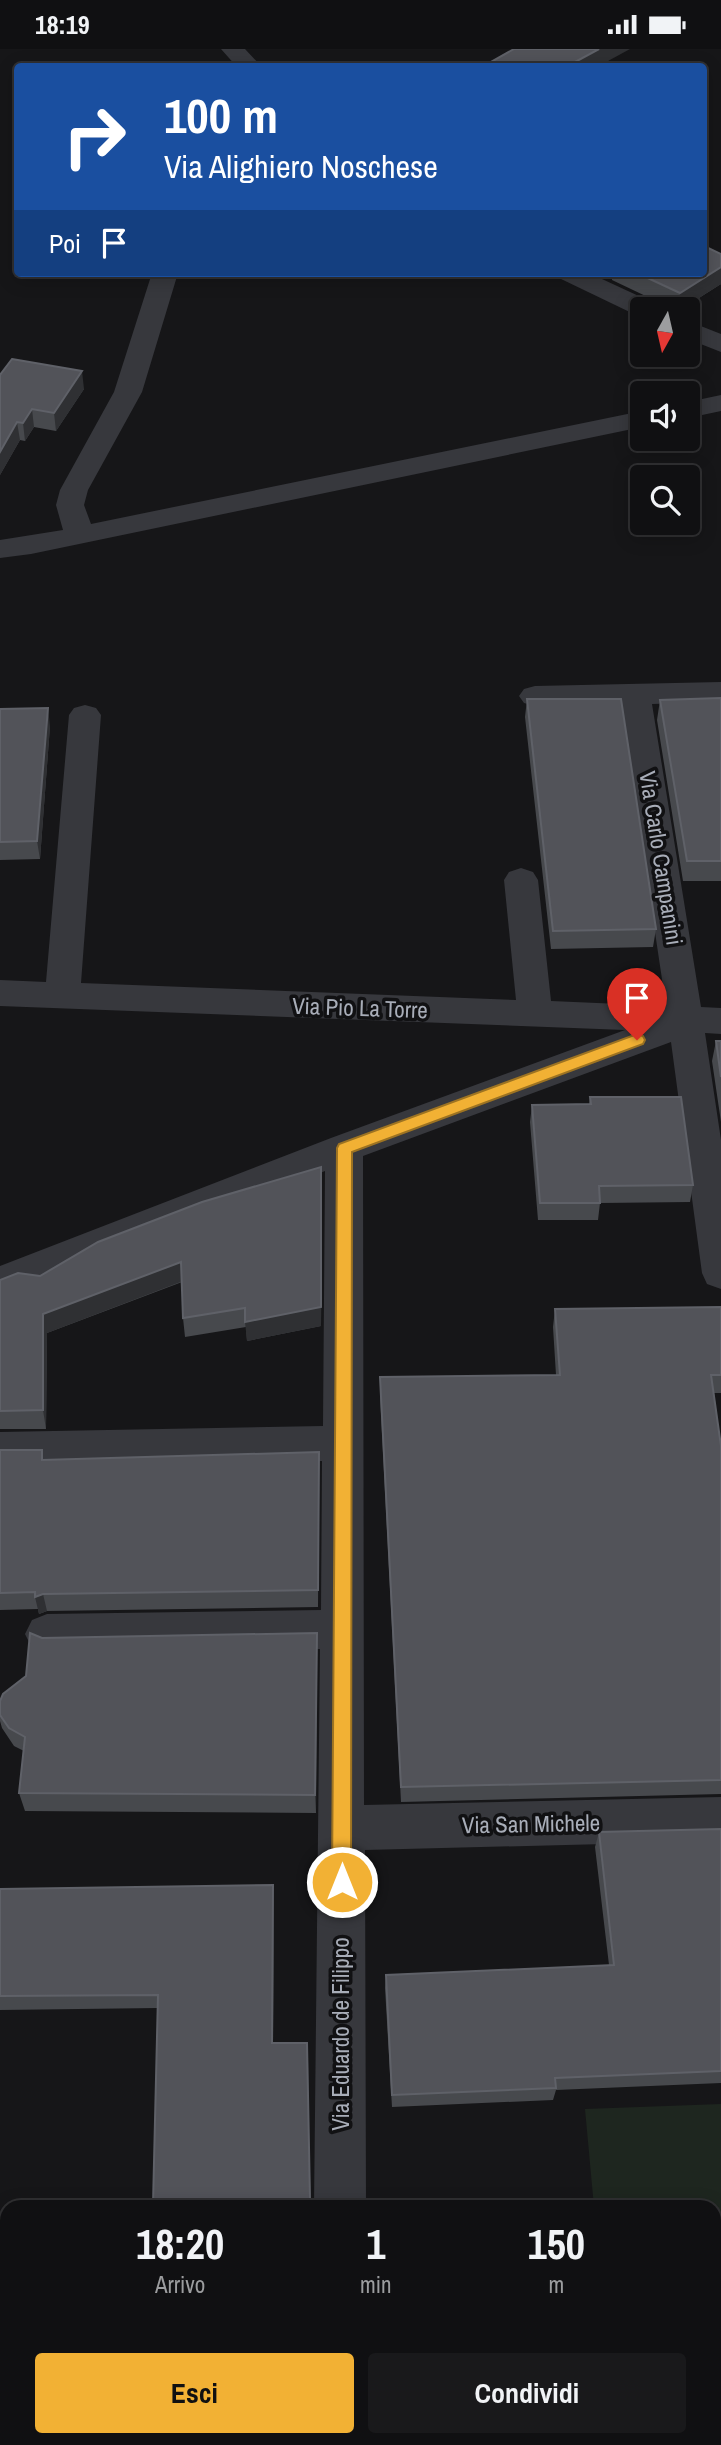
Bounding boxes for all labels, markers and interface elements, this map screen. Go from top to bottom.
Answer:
text: 18:19 [35,7,90,42]
text: 100 m [164,82,278,148]
icon: right [49,91,140,182]
text: Via Alighiero Noschese [164,145,438,188]
icon: arrive [95,224,133,262]
text: Poi [49,226,81,261]
north arrow [630,297,700,367]
map controls [630,297,700,535]
button: sound [630,381,700,451]
button: search [630,465,700,535]
street label: Via Carlo Campanini [632,769,691,947]
pin [607,968,667,1040]
icon: arrive [618,979,656,1017]
street label: Via Pio La Torre [292,990,428,1025]
street label: Via San Michele [462,1807,600,1840]
position arrow [305,1845,379,1919]
street label: Via Eduardo de Filippo [325,1937,356,2131]
text: 18:20 [136,2216,224,2272]
text: 1 [366,2216,385,2272]
text: 150 [528,2216,585,2272]
text: Arrivo [155,2269,205,2300]
text: min [360,2269,392,2300]
text: m [548,2269,564,2300]
button: Esci [35,2353,354,2433]
button: Condividi [368,2353,686,2433]

